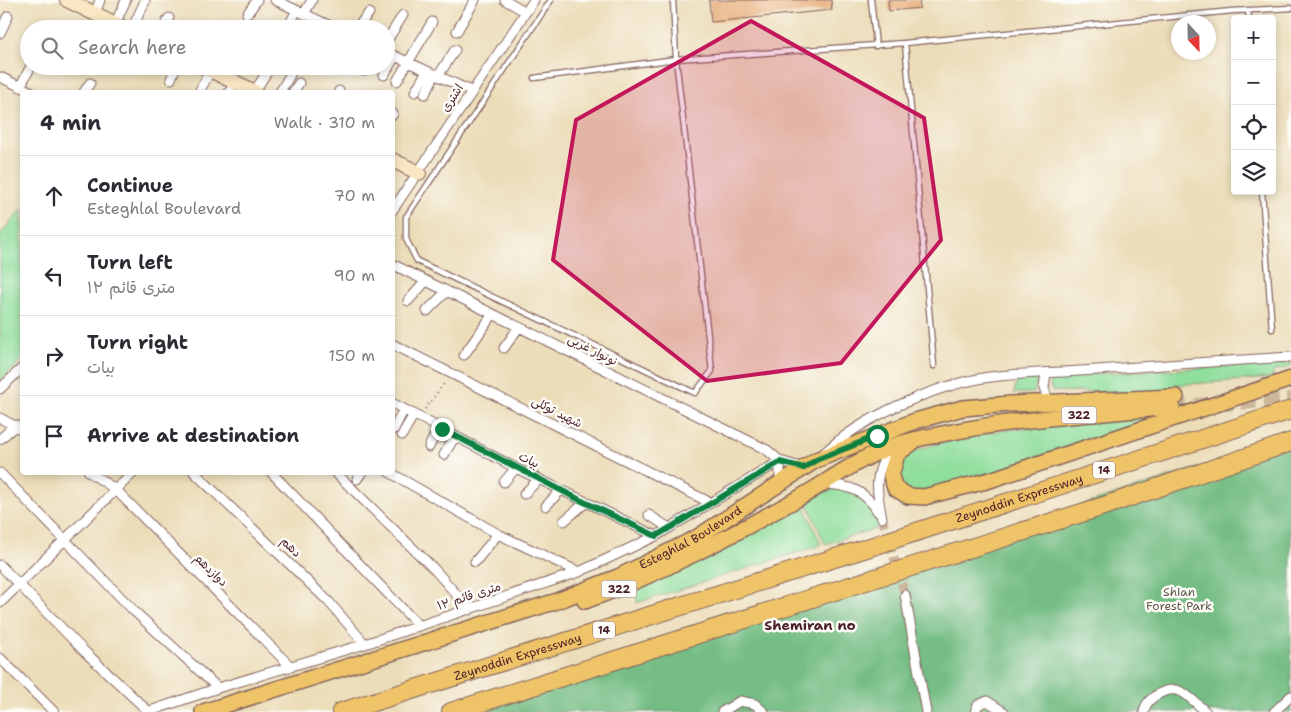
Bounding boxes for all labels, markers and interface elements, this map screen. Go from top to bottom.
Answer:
north arrow [1171,15,1216,60]
map controls [1231,15,1276,195]
button: + [1231,15,1276,60]
search box [20,20,395,75]
icon: search [38,34,66,62]
text: Search here [78,35,187,60]
button: − [1231,60,1276,105]
street label: اشتری [437,81,467,115]
button: locate [1231,105,1276,150]
text: 4 min [40,109,101,137]
text: Walk · 310 m [274,112,375,133]
button: layers [1231,150,1276,195]
text: Continue [87,173,173,198]
icon: ahead [40,182,68,210]
text: 70 m [334,185,375,206]
text: Esteghlal Boulevard [87,198,241,219]
text: Turn left [87,250,173,275]
icon: left [40,262,68,290]
text: 90 m [334,265,375,286]
text: ۱۲ متری قائم [87,277,175,298]
text: Turn right [87,330,188,355]
street label: نونوار غربی [565,331,621,369]
icon: right [40,342,68,370]
text: 150 m [328,345,375,366]
text: بیات [87,357,115,378]
street label: شهید توکلی [529,392,585,432]
road number: 322 [1062,406,1096,424]
route end [431,418,454,441]
icon: arrive [40,422,68,450]
text: Arrive at destination [87,423,299,448]
route start [866,425,889,448]
street label: بیات [516,448,542,472]
road number: 14 [1093,462,1115,478]
street label: Zeynoddin Expressway [954,470,1085,527]
street label: Esteghlal Boulevard [636,502,745,573]
street label: دهم [277,533,305,561]
street label: دوازدهم [190,550,231,591]
street label: ۱۲ متری قائم [435,578,503,615]
road number: 322 [602,580,636,598]
park label: Shian Forest Park [1146,584,1212,614]
district label: Shemiran no [764,616,856,634]
road number: 14 [593,622,615,638]
street label: Zeynoddin Expressway [452,630,583,684]

